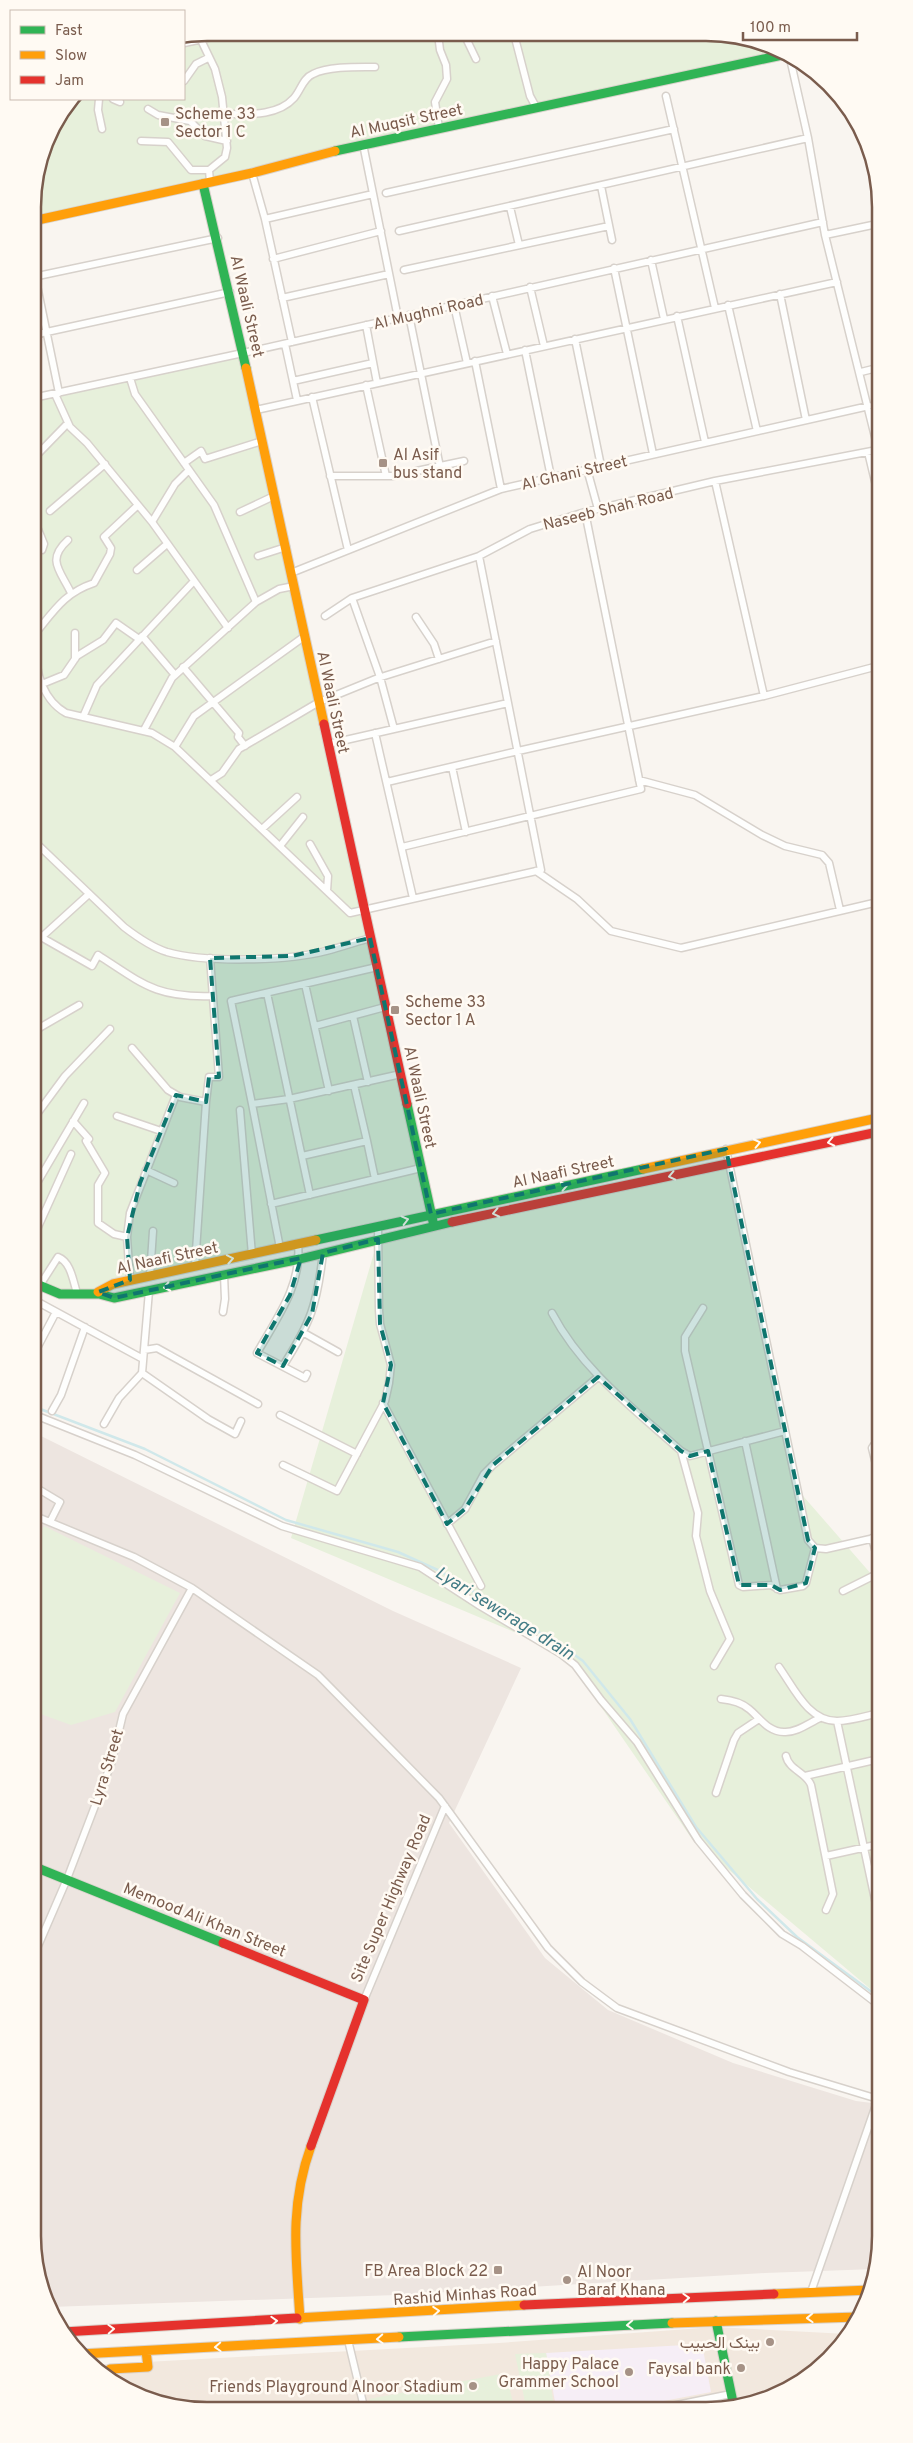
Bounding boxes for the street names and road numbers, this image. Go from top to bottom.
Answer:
street label: Al Muqsit Street [348,100,465,144]
street label: Al Waali Street [225,253,268,360]
street label: Al Mughni Road [371,291,486,335]
street label: Al Ghani Street [519,452,630,496]
street label: Naseeb Shah Road [541,484,676,536]
street label: Al Waali Street [311,649,353,756]
street label: Al Waali Street [398,1044,440,1151]
street label: Al Naafi Street [511,1152,616,1194]
street label: Al Naafi Street [115,1238,220,1280]
street label: Lyra Street [87,1727,129,1808]
street label: Site Super Highway Road [347,1812,436,1986]
street label: Memood Ali Khan Street [120,1879,289,1963]
street label: Rashid Minhas Road [393,2281,538,2311]

